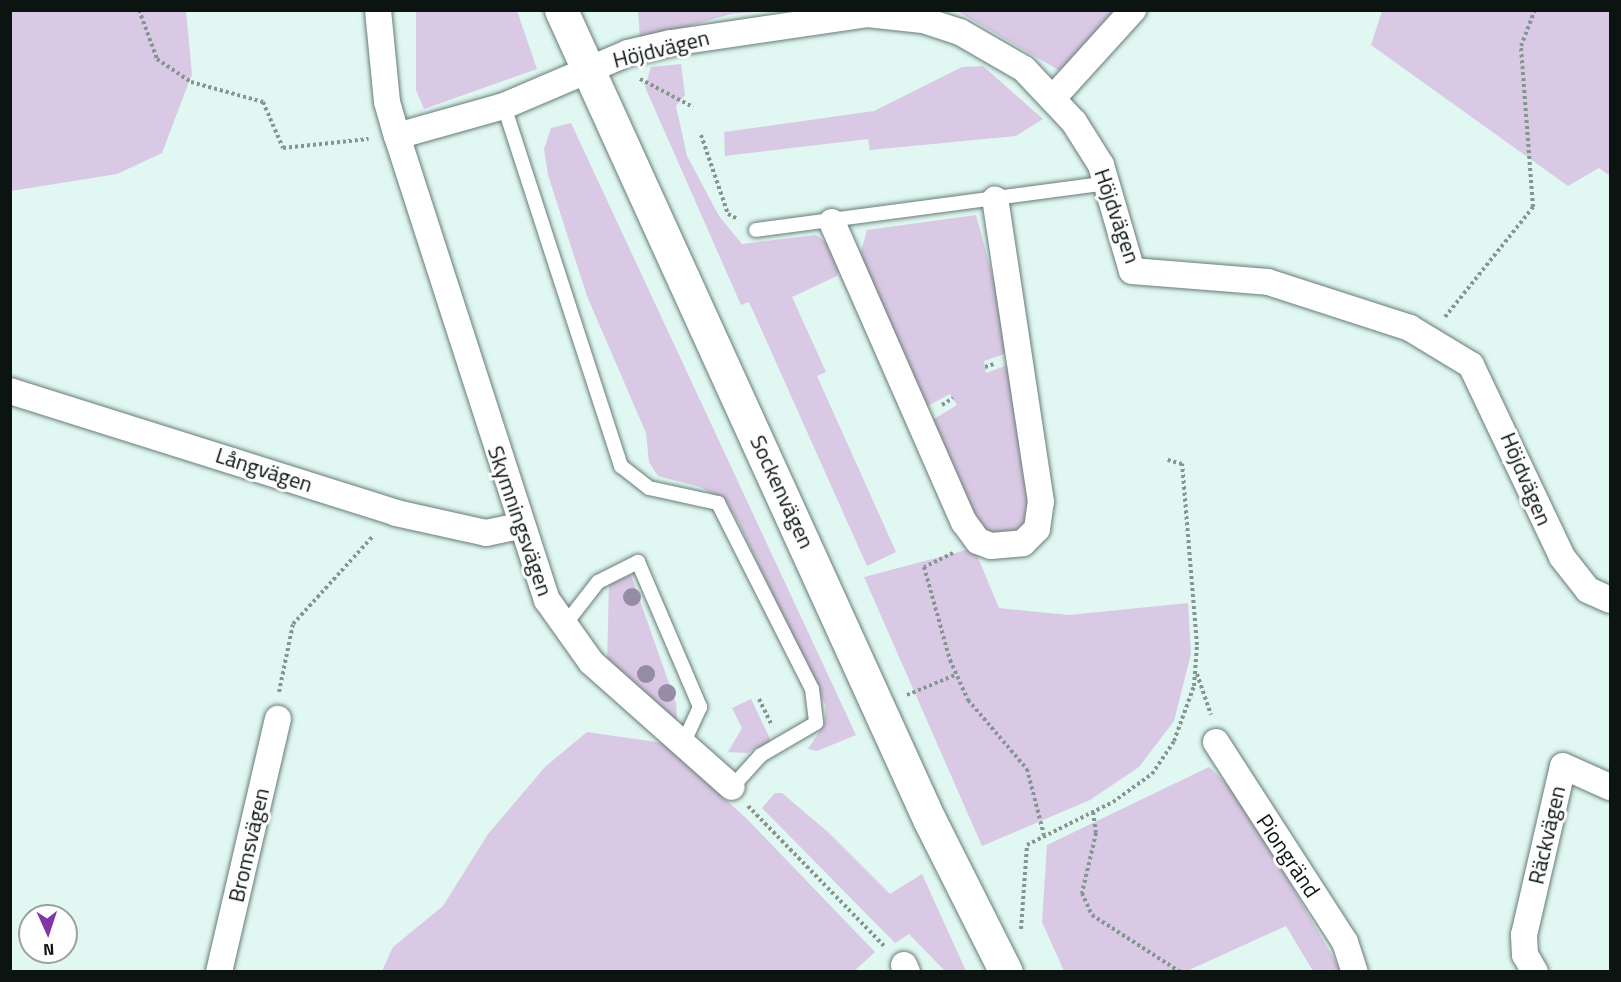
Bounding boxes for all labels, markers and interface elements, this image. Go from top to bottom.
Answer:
street label: Höjdvägen [610,24,712,74]
street label: Höjdvägen [1088,165,1146,267]
street label: Höjdvägen [1495,429,1557,529]
street label: Sockenvägen [744,431,820,553]
street label: Långvägen [212,442,316,498]
street label: Skymningsvägen [482,442,558,600]
street label: Räckvägen [1523,783,1571,887]
street label: Bromsvägen [223,785,275,905]
street label: Piongränd [1251,809,1325,903]
north arrow [18,904,78,964]
text: N [43,938,55,962]

